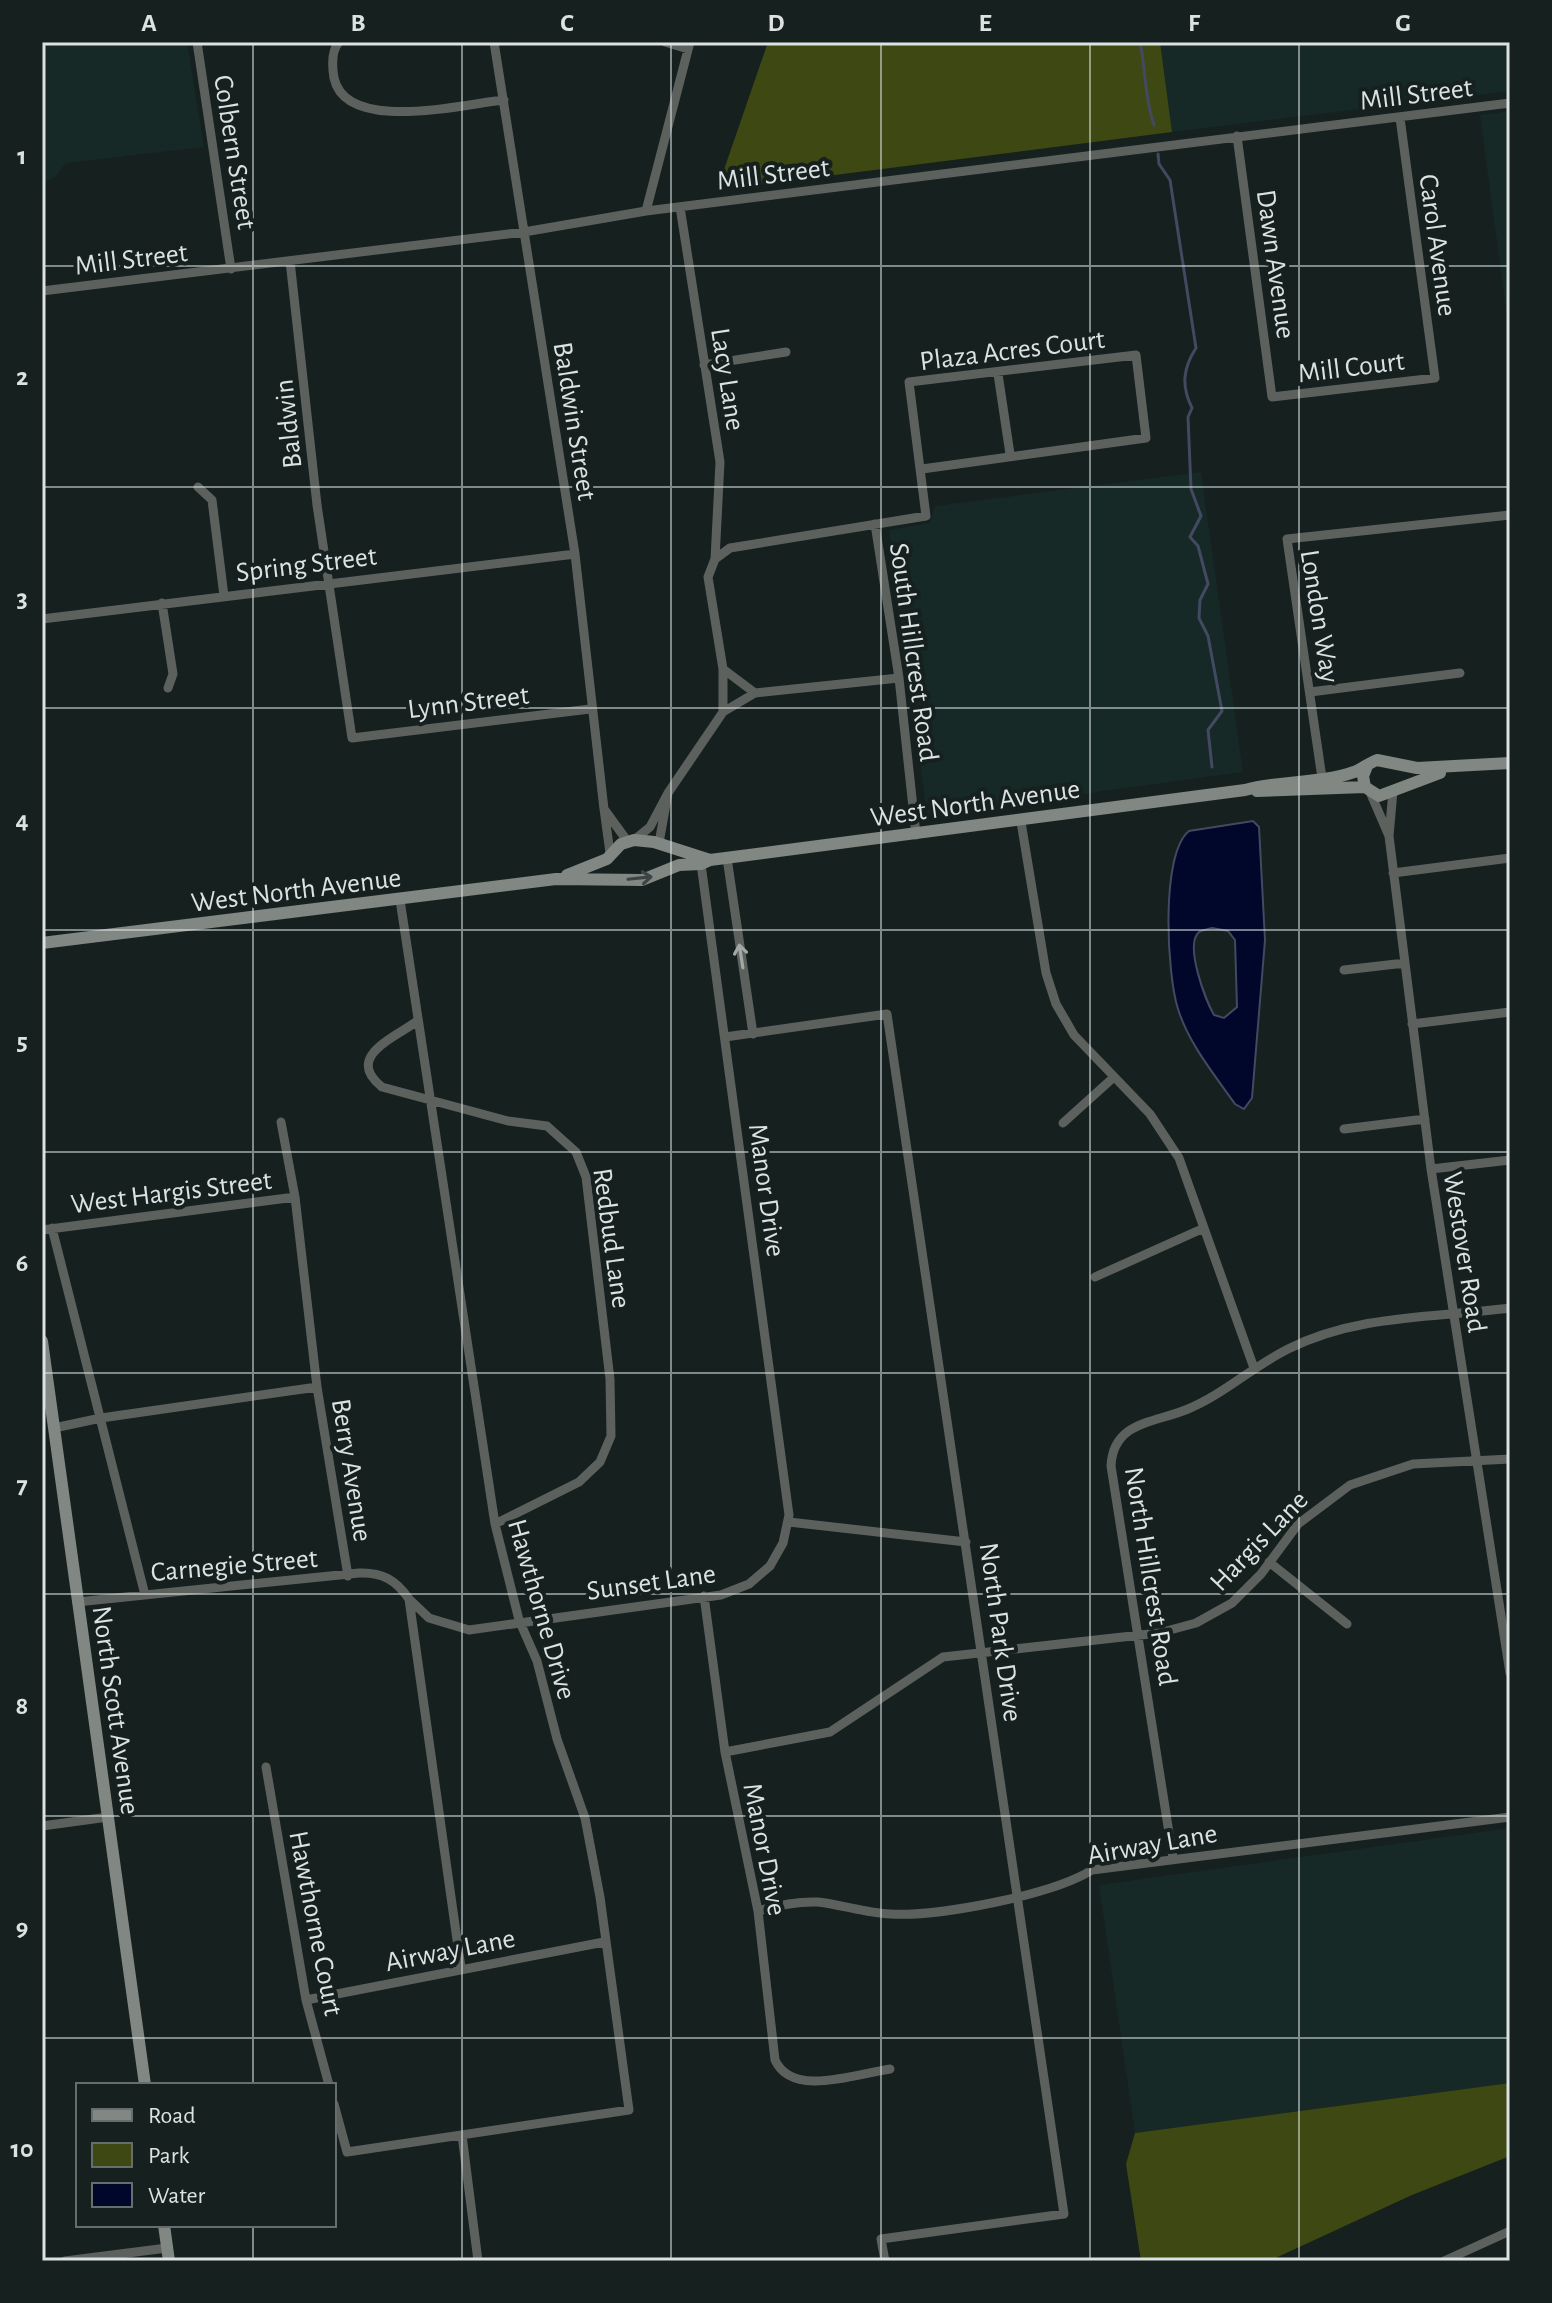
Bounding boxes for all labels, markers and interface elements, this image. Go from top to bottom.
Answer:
text: A [141,10,157,36]
text: B [350,10,366,36]
text: C [560,10,574,36]
text: D [767,10,785,36]
text: E [978,10,992,36]
text: F [1188,10,1201,36]
text: G [1395,10,1411,36]
street label: Colbern Street [208,73,260,232]
street label: Mill Street [1358,74,1474,116]
text: 1 [17,143,27,169]
street label: Mill Street [715,154,831,196]
street label: Carol Avenue [1413,172,1461,318]
street label: Dawn Avenue [1251,188,1299,341]
street label: Mill Street [73,239,189,281]
street label: Lacy Lane [705,326,749,433]
street label: Plaza Acres Court [918,326,1106,376]
street label: Baldwin Street [548,340,600,503]
street label: Mill Court [1296,348,1406,388]
text: 2 [16,364,28,390]
street label: Baldwin [270,378,308,470]
street label: South Hillcrest Road [884,541,942,763]
street label: Spring Street [234,542,378,588]
street label: London Way [1295,548,1343,685]
text: 3 [16,586,28,612]
street label: Lynn Street [406,682,531,724]
street label: West North Avenue [869,775,1082,833]
text: 4 [15,807,29,833]
street label: West North Avenue [190,864,403,918]
one-way arrow [626,871,652,886]
one-way arrow [733,944,748,970]
text: 5 [16,1029,28,1055]
street label: Manor Drive [743,1122,789,1259]
street label: Redbud Lane [587,1166,635,1310]
street label: West Hargis Street [69,1167,273,1219]
street label: Westover Road [1437,1170,1491,1335]
text: 6 [16,1250,28,1276]
street label: Berry Avenue [326,1397,376,1544]
street label: North Hillcrest Road [1119,1465,1181,1688]
text: 7 [16,1472,28,1498]
street label: Hargis Lane [1205,1486,1314,1597]
street label: Hawthorne Drive [502,1516,580,1703]
street label: North Park Drive [974,1541,1026,1724]
street label: Carnegie Street [150,1545,319,1587]
street label: Sunset Lane [585,1560,718,1606]
street label: North Scott Avenue [87,1604,144,1816]
text: 8 [16,1693,28,1719]
street label: Manor Drive [737,1781,791,1918]
street label: Airway Lane [1085,1820,1220,1870]
street label: Hawthorne Court [283,1829,347,2018]
text: 9 [16,1915,28,1941]
street label: Airway Lane [383,1925,518,1977]
legend [76,2083,336,2227]
text: Road [148,2104,196,2128]
text: 10 [11,2136,33,2162]
text: Park [148,2144,189,2168]
text: Water [148,2184,206,2208]

